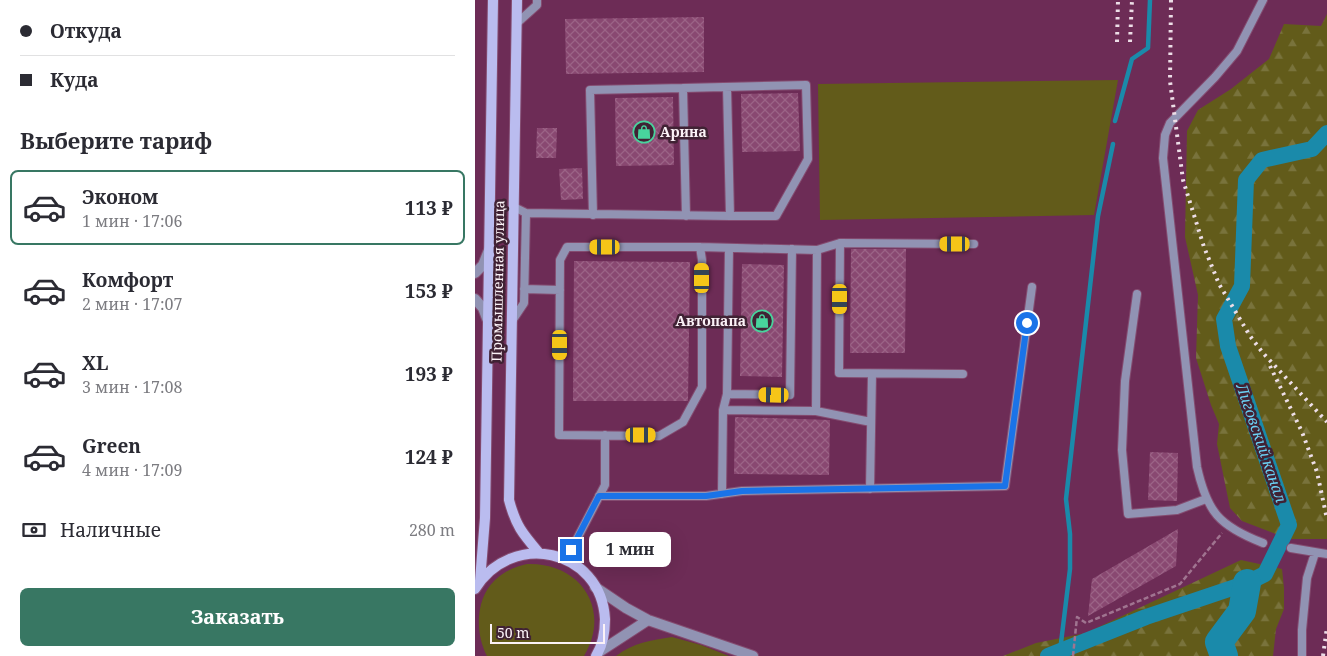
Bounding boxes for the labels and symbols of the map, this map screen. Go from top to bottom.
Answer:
shop icon: Арина [632,120,656,144]
place label: Арина [660,122,707,141]
street label: Промышленная улица [487,200,508,362]
car [940,237,970,252]
car [590,240,620,255]
car [694,263,709,293]
car [832,284,847,314]
shop icon: Автопапа [750,309,774,333]
place label: Автопапа [676,311,746,330]
route start [1016,312,1038,334]
car [552,330,567,360]
water label: Лиговский канал [1232,380,1292,505]
car [758,387,789,403]
car [626,428,656,443]
callout: 1 мин [589,532,671,568]
route end [560,539,582,561]
scale bar [490,621,605,644]

